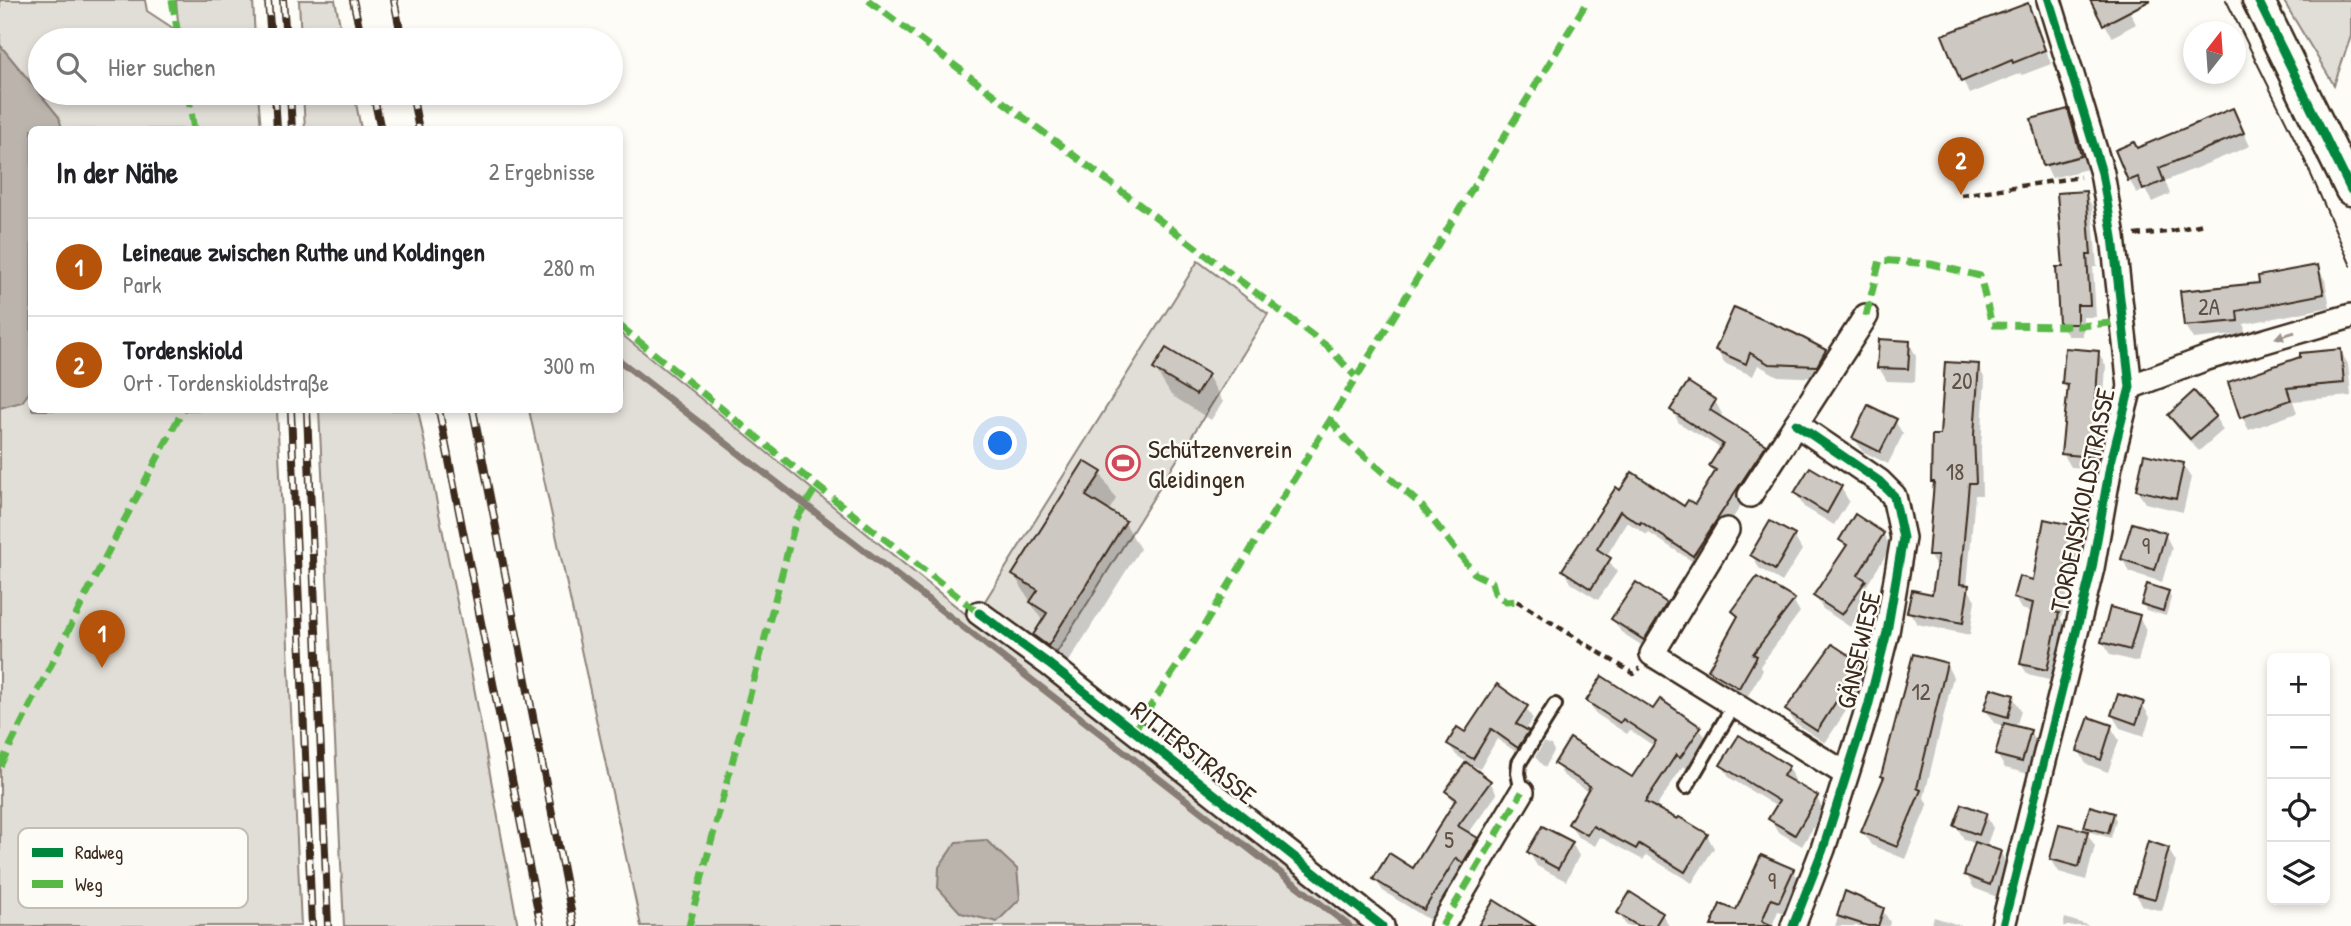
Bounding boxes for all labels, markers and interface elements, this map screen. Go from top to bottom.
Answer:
north arrow [2183,21,2246,84]
search box [28,28,623,105]
icon: search [52,48,90,86]
text: Hier suchen [108,49,216,84]
pin: 2 [1938,137,1984,195]
text: In der Nähe [56,152,178,192]
text: 2 Ergebnisse [489,156,595,187]
text: Leineaue zwischen Ruthe und Koldingen [123,234,485,269]
text: 1 [75,252,83,283]
text: 280 m [543,252,595,283]
text: Park [123,269,161,300]
house number: 2A [2198,291,2220,322]
one-way arrow [2275,331,2296,341]
text: Tordenskiold [123,332,242,367]
text: 2 [74,350,84,381]
text: 300 m [543,350,595,381]
house number: 20 [1951,365,1973,396]
text: Ort · Tordenskioldstraße [123,367,329,398]
street label: TORDENSKIOLDSTRASSE [2041,384,2123,615]
your location [983,426,1017,460]
place label: Schützenverein Gleidingen [1148,431,1292,496]
sports icon: Schützenverein Gleidingen [1104,444,1142,482]
house number: 18 [1946,456,1964,487]
house number: 9 [2142,530,2150,561]
street label: GÄNSEWIESE [1828,587,1889,712]
pin: 1 [79,610,125,668]
map controls [2267,653,2330,905]
button: + [2267,653,2330,716]
house number: 12 [1911,676,1931,707]
street label: RITTERSTRASSE [1124,692,1264,812]
button: − [2267,716,2330,779]
button: locate [2267,779,2330,842]
house number: 5 [1444,824,1454,855]
legend [18,828,248,908]
text: Radweg [75,839,123,865]
button: layers [2267,842,2330,905]
house number: 9 [1768,865,1776,896]
text: Weg [75,871,103,897]

